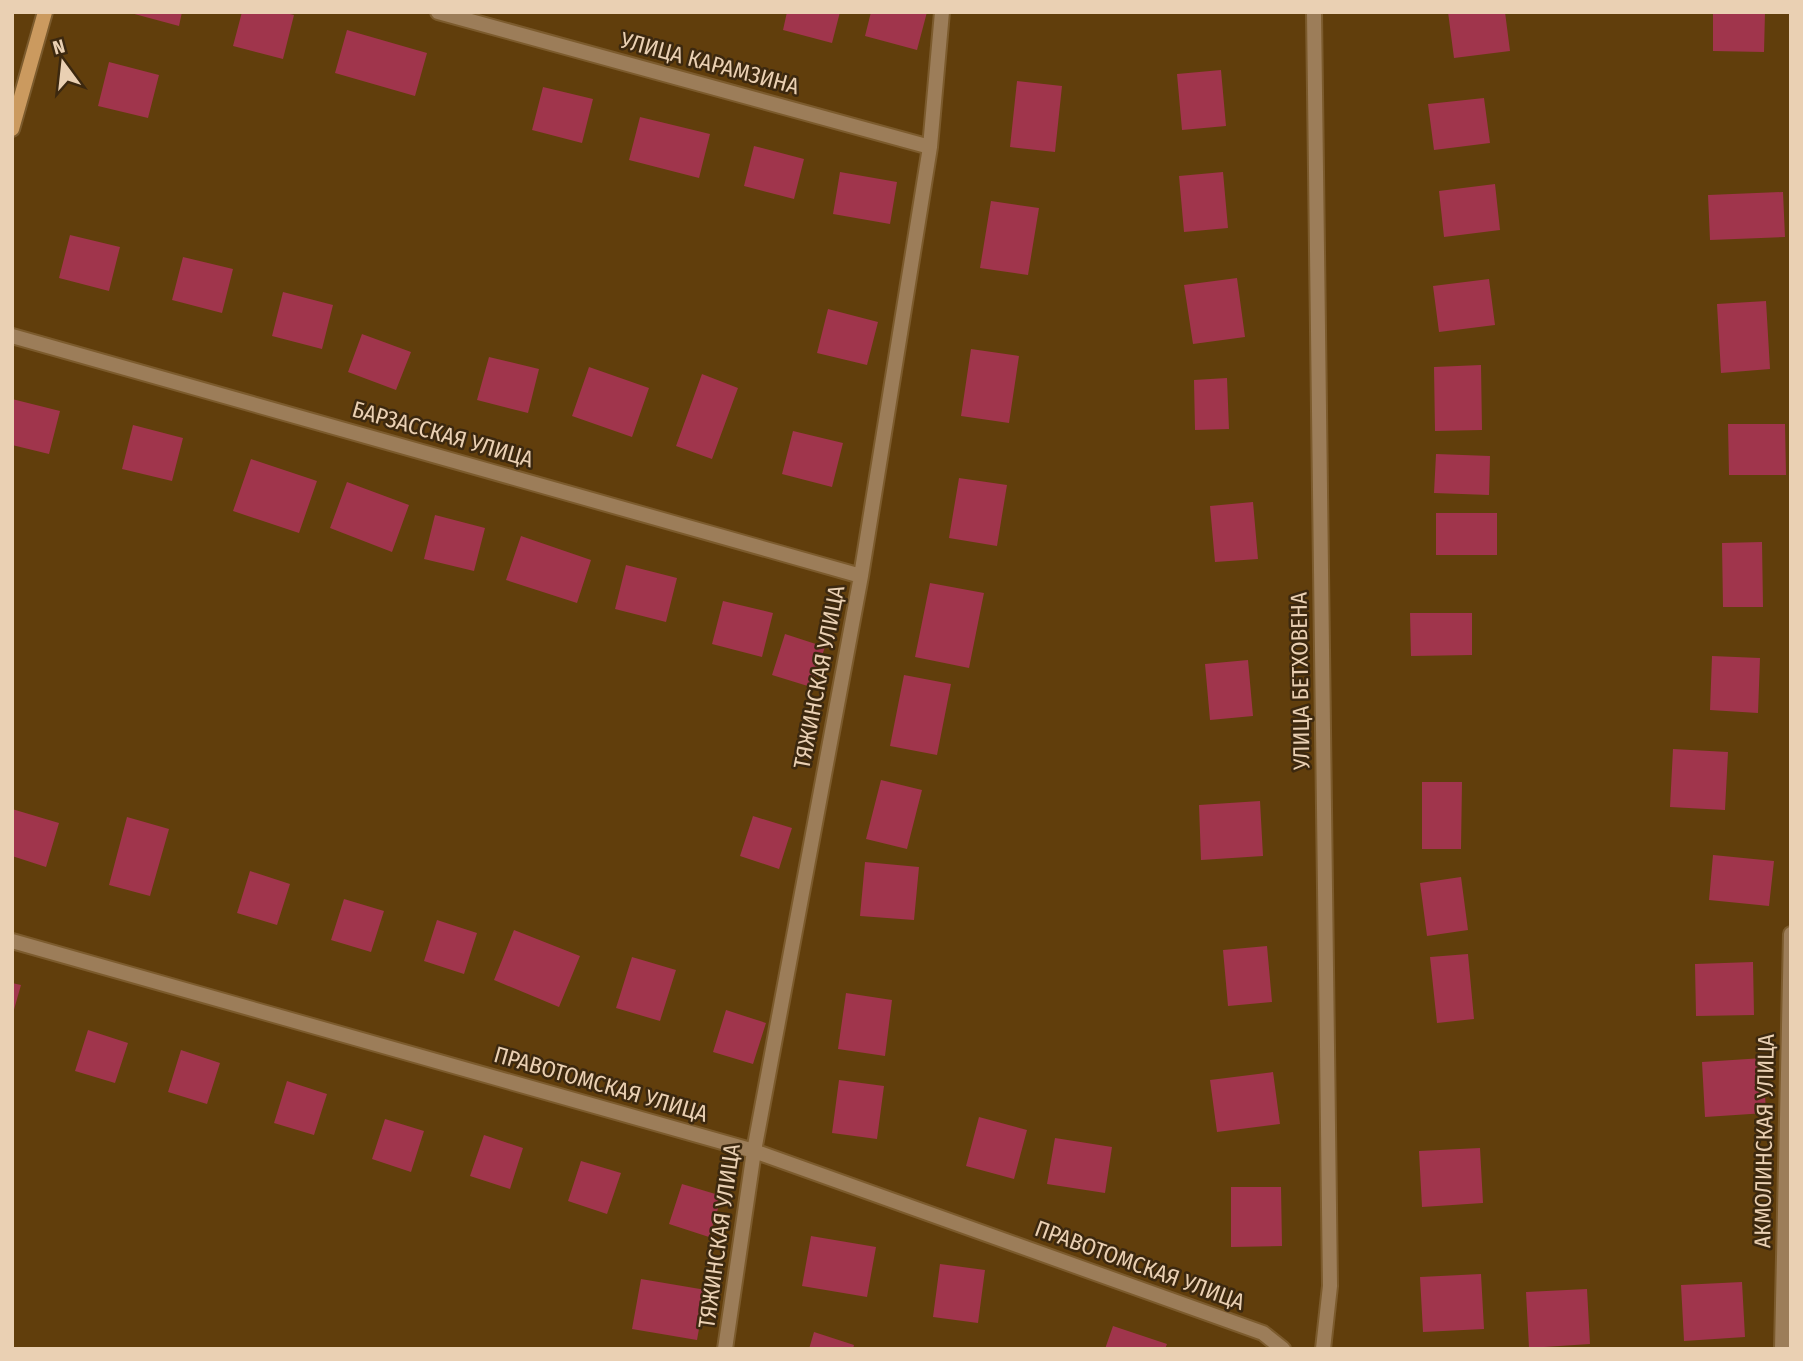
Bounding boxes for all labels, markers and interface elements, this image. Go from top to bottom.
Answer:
street label: УЛИЦА КАРАМЗИНА [617,25,802,100]
north arrow [28,28,98,98]
text: N [50,34,67,60]
street label: БАРЗАССКАЯ УЛИЦА [349,395,537,473]
street label: ТЯЖИНСКАЯ УЛИЦА [788,583,850,771]
street label: УЛИЦА БЕТХОВЕНА [1284,592,1316,771]
street label: АКМОЛИНСКАЯ УЛИЦА [1748,1034,1780,1248]
street label: ПРАВОТОМСКАЯ УЛИЦА [491,1040,711,1128]
street label: ТЯЖИНСКАЯ УЛИЦА [692,1142,746,1330]
street label: ПРАВОТОМСКАЯ УЛИЦА [1031,1214,1249,1316]

